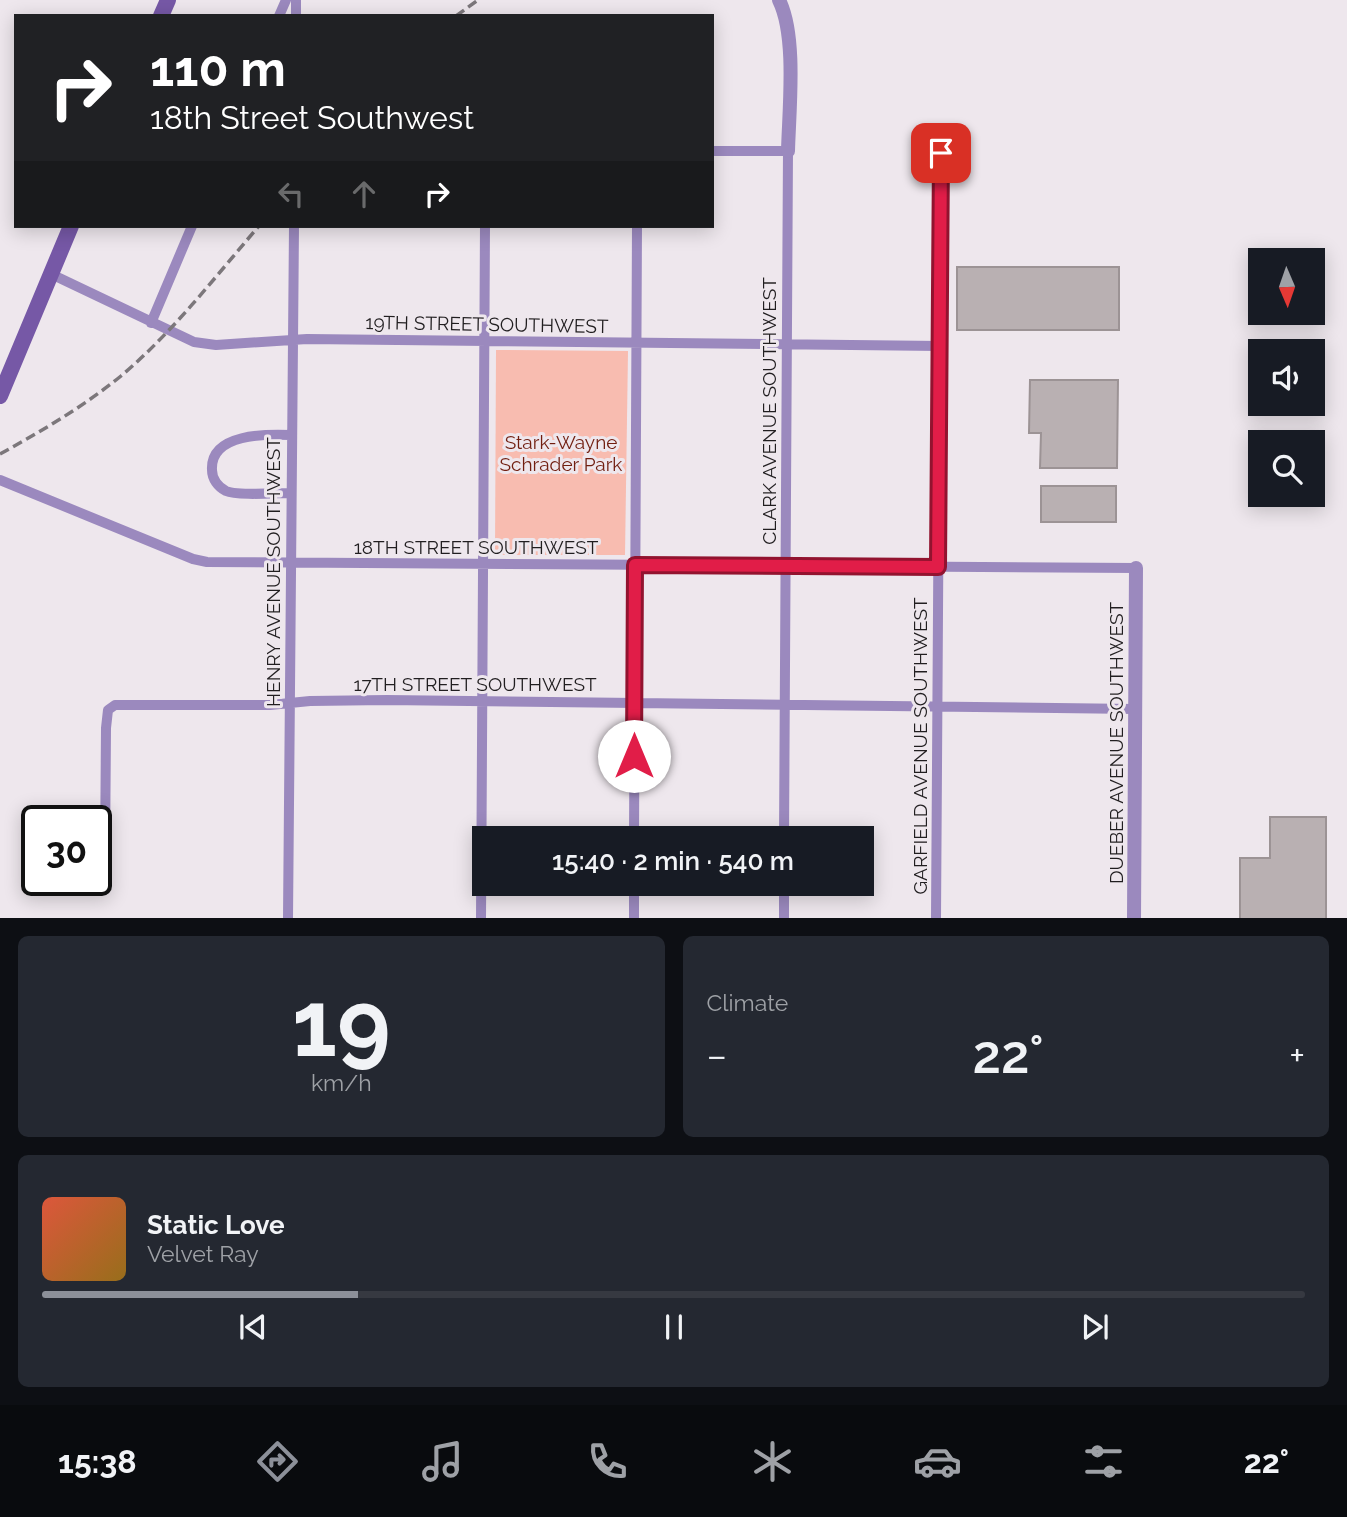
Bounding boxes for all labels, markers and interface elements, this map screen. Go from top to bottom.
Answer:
text: 110 m [150,40,286,97]
icon: right [35,42,126,133]
text: 18th Street Southwest [150,99,474,136]
pin [911,123,971,183]
icon: arrive [922,134,960,172]
icon: left [272,175,310,213]
icon: ahead [345,175,383,213]
icon: right [418,175,456,213]
north arrow [1248,248,1325,326]
map controls [1248,248,1325,507]
street label: CLARK AVENUE SOUTHWEST [758,277,780,545]
street label: 19TH STREET SOUTHWEST [365,311,609,337]
button: sound [1248,339,1325,416]
button: search [1248,430,1325,507]
park label: Stark-Wayne Schrader Park [500,431,622,475]
street label: HENRY AVENUE SOUTHWEST [262,437,284,707]
street label: 18TH STREET SOUTHWEST [354,536,599,558]
street label: GARFIELD AVENUE SOUTHWEST [909,597,931,895]
street label: DUEBER AVENUE SOUTHWEST [1105,601,1127,884]
street label: 17TH STREET SOUTHWEST [353,673,597,695]
position arrow [597,719,671,793]
speed limit sign: 30 [21,805,112,896]
text: 15:40 · 2 min · 540 m [552,846,794,876]
text: 19 [292,970,391,1077]
text: Climate [707,989,788,1016]
text: 22° [973,1024,1044,1085]
text: − [707,1033,727,1078]
text: + [1289,1033,1305,1078]
text: km/h [311,1069,372,1096]
text: Static Love [147,1210,285,1240]
text: Velvet Ray [147,1240,259,1267]
icon: previous [234,1308,272,1346]
icon: pause [655,1308,693,1346]
icon: next [1076,1308,1114,1346]
icon: directions [253,1437,302,1486]
icon: music [418,1437,467,1486]
icon: phone [583,1437,632,1486]
icon: climate [748,1437,797,1486]
icon: car [913,1437,962,1486]
icon: filters [1079,1437,1128,1486]
text: 15:38 [58,1443,137,1480]
text: 22° [1244,1443,1289,1480]

